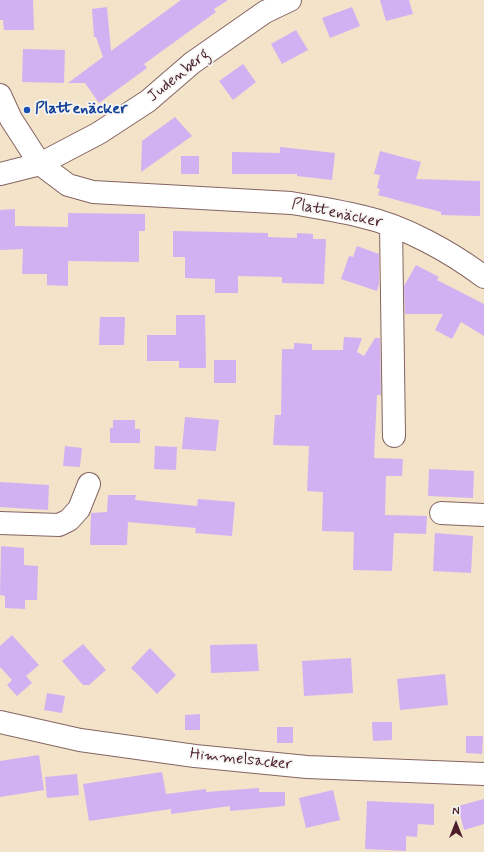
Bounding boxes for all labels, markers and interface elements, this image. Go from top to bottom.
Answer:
street label: Judenberg [144,45,214,107]
place label: Plattenäcker [35,100,128,120]
marker: Plattenäcker [22,105,32,115]
street label: Plattenäcker [290,195,384,233]
street label: Himmelsacker [189,745,293,775]
north arrow [436,804,476,844]
text: N [452,805,460,819]

